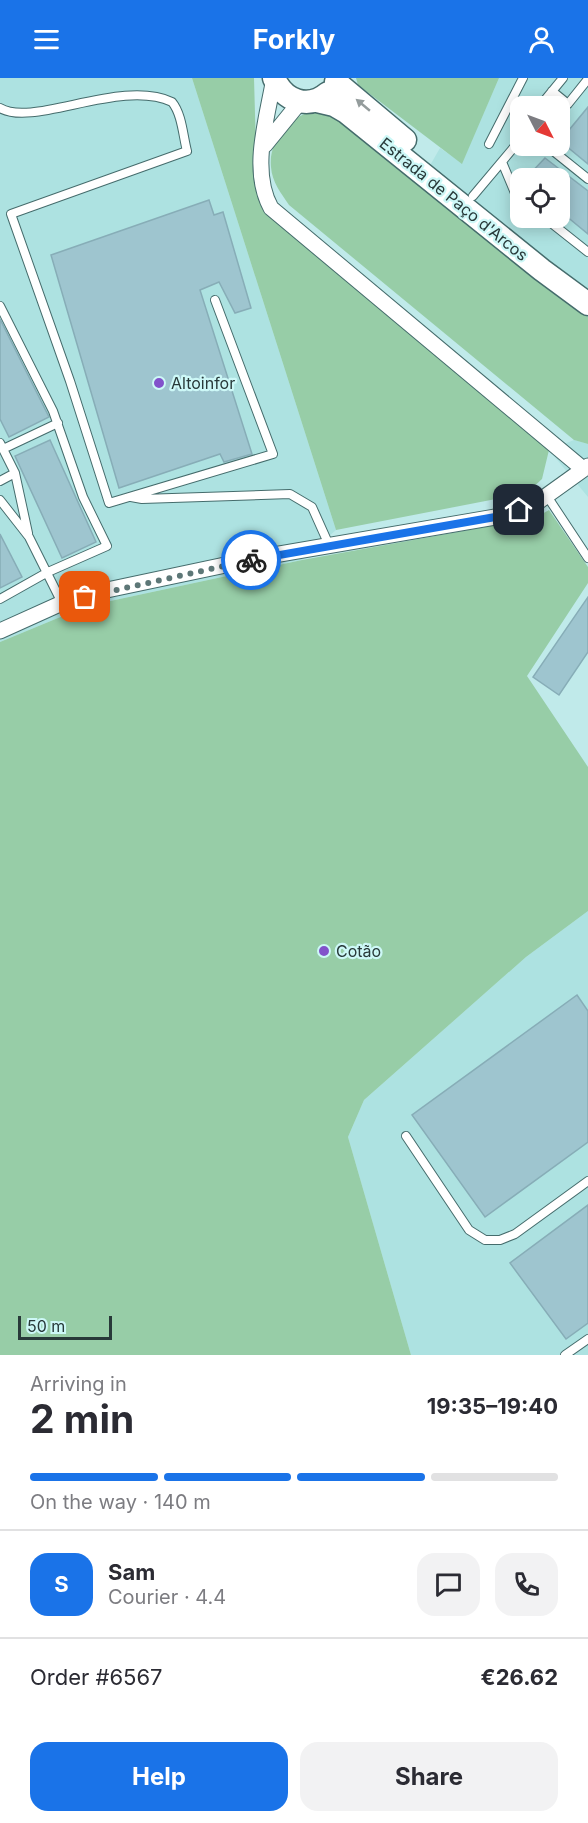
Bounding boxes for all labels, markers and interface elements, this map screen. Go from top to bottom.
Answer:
icon: menu [30,23,63,56]
text: Forkly [253,23,335,56]
icon: person [525,23,558,56]
north arrow [510,96,570,156]
map controls [510,96,570,228]
one-way arrow [356,99,371,112]
street label: Estrada de Paço d'Arcos [376,133,532,265]
button: locate [510,168,570,228]
place label: Altoinfor [171,373,235,393]
marker: Altoinfor [152,376,166,390]
pin [493,484,544,535]
icon: home [502,493,535,526]
courier [221,530,281,590]
icon: bike [235,544,268,577]
pin [59,571,110,622]
icon: bag [68,580,101,613]
place label: Cotão [336,941,381,961]
marker: Cotão [317,944,331,958]
scale bar [18,1313,112,1340]
text: 50 m [27,1316,65,1336]
text: Arriving in [30,1372,127,1396]
text: 19:35–19:40 [427,1393,558,1419]
text: 2 min [30,1395,134,1442]
text: On the way · 140 m [30,1490,211,1514]
button: chat [417,1553,480,1616]
button: phone [495,1553,558,1616]
text: Sam [108,1559,155,1585]
text: S [54,1571,69,1597]
text: Courier · 4.4 [108,1585,226,1609]
text: Order #6567 [30,1664,163,1690]
text: €26.62 [481,1664,558,1690]
button: Help [30,1742,288,1811]
button: Share [300,1742,558,1811]

